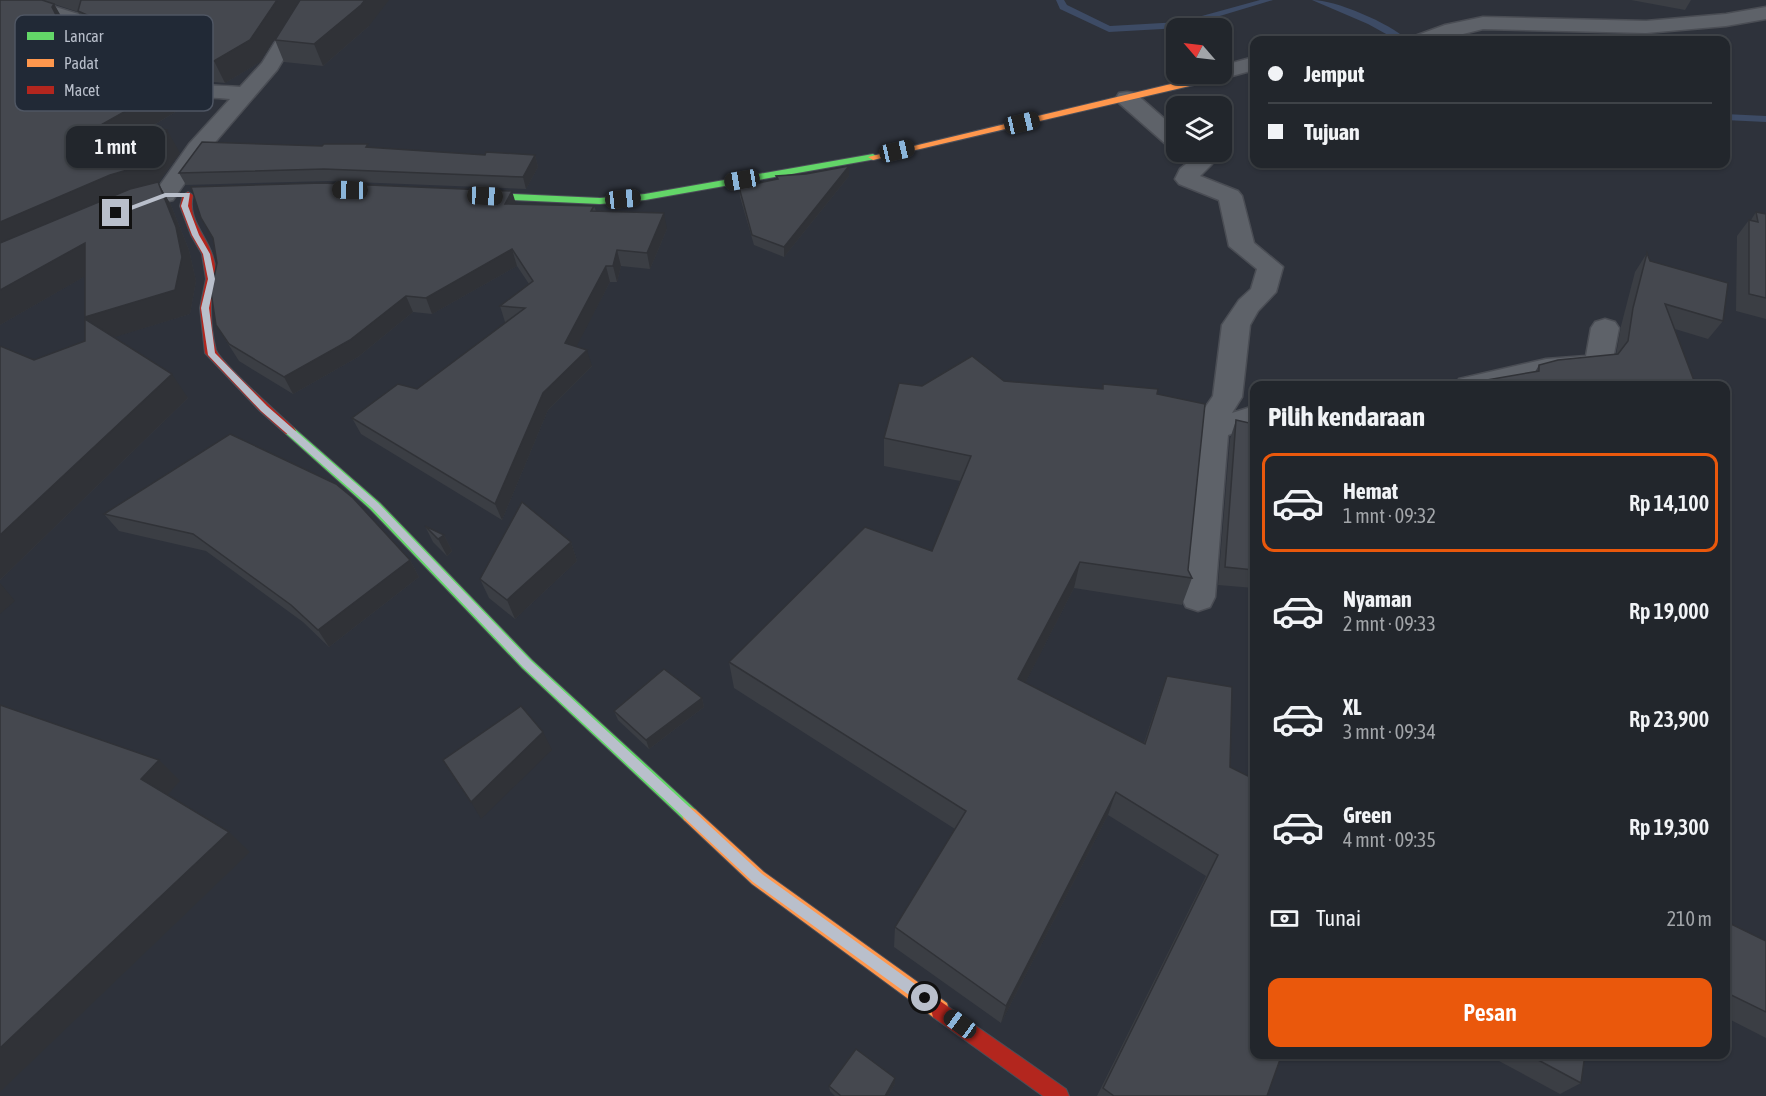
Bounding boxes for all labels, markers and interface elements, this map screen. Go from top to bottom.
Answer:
legend [15,15,213,111]
north arrow [1166,18,1232,84]
map controls [1166,18,1232,162]
text: Lancar [64,27,104,45]
text: Padat [64,54,99,72]
text: Jemput [1304,61,1364,87]
text: Macet [64,81,100,99]
button: layers [1166,96,1232,162]
car [1002,110,1042,136]
text: Tujuan [1304,119,1360,145]
callout: 1 mnt [66,126,166,168]
text: 1 mnt [95,135,137,158]
car [877,138,917,164]
car [723,168,761,192]
car [332,181,368,199]
car [467,186,503,206]
car [604,188,642,210]
route end [102,199,129,226]
text: Pilih kendaraan [1268,401,1425,432]
icon: car [1271,476,1325,530]
text: Hemat [1343,478,1398,504]
text: Rp 14,100 [1629,490,1709,516]
text: 1 mnt · 09:32 [1343,504,1436,527]
icon: car [1271,584,1325,638]
text: Nyaman [1343,586,1412,612]
text: Rp 19,000 [1629,598,1709,624]
text: 2 mnt · 09:33 [1343,612,1436,635]
icon: car [1271,692,1325,746]
text: XL [1343,694,1361,720]
text: Rp 23,900 [1629,706,1709,732]
text: 3 mnt · 09:34 [1343,720,1436,743]
icon: car [1271,800,1325,854]
text: Green [1343,802,1392,828]
text: Rp 19,300 [1629,814,1709,840]
text: 4 mnt · 09:35 [1343,828,1436,851]
icon: cash [1268,902,1301,935]
text: Tunai [1316,905,1361,931]
text: 210 m [1667,907,1712,930]
button: Pesan [1268,978,1712,1047]
route start [911,984,938,1011]
car [940,1006,980,1042]

